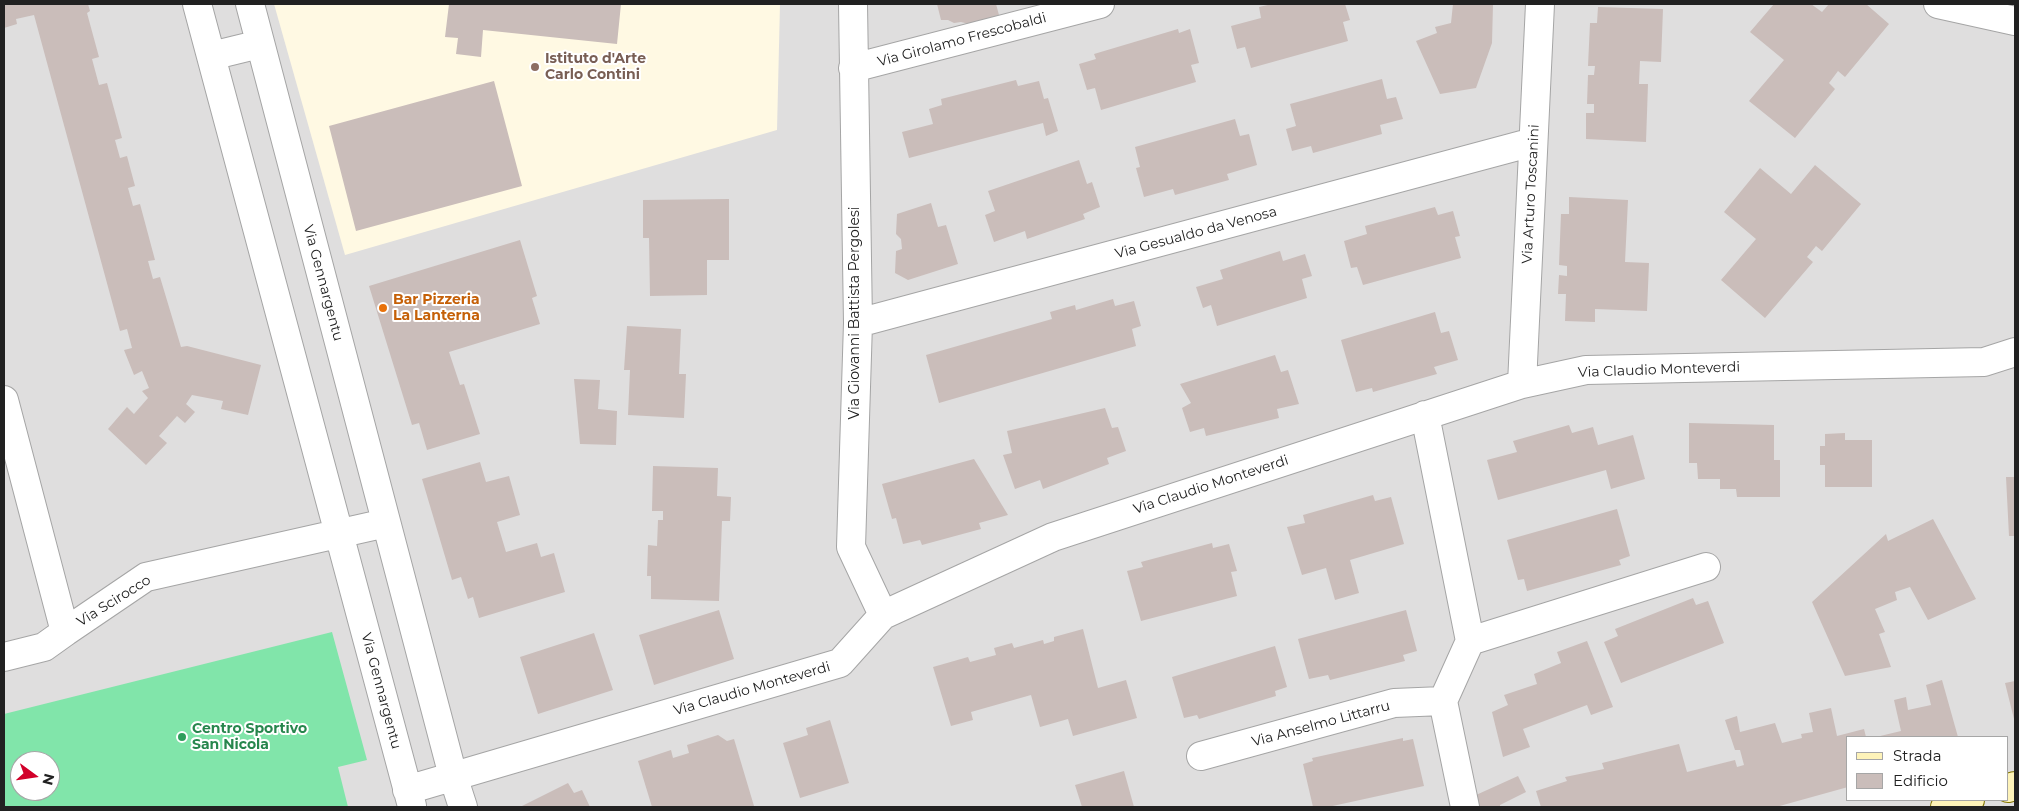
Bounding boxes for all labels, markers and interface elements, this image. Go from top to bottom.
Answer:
street label: Via Girolamo Frescobaldi [876,9,1048,71]
place label: Istituto d'Arte Carlo Contini [545,51,646,84]
marker: Istituto d'Arte Carlo Contini [529,61,541,73]
street label: Via Arturo Toscanini [1519,124,1543,264]
street label: Via Gesualdo da Venosa [1113,203,1279,263]
street label: Via Giovanni Battista Pergolesi [847,206,863,420]
street label: Via Gennargentu [299,223,347,343]
place label: Bar Pizzeria La Lanterna [393,292,480,324]
marker: Bar Pizzeria La Lanterna [377,302,389,314]
street label: Via Claudio Monteverdi [1578,359,1740,381]
street label: Via Claudio Monteverdi [1131,452,1291,518]
street label: Via Scirocco [74,572,154,630]
street label: Via Gennargentu [357,631,405,751]
street label: Via Claudio Monteverdi [672,659,832,719]
street label: Via Anselmo Littarru [1250,697,1392,751]
place label: Centro Sportivo San Nicola [192,721,307,754]
marker: Centro Sportivo San Nicola [176,731,188,743]
legend [1846,736,2009,801]
text: Strada [1893,746,1942,765]
north arrow [10,751,60,801]
text: Edificio [1893,771,1948,790]
text: N [38,772,59,787]

